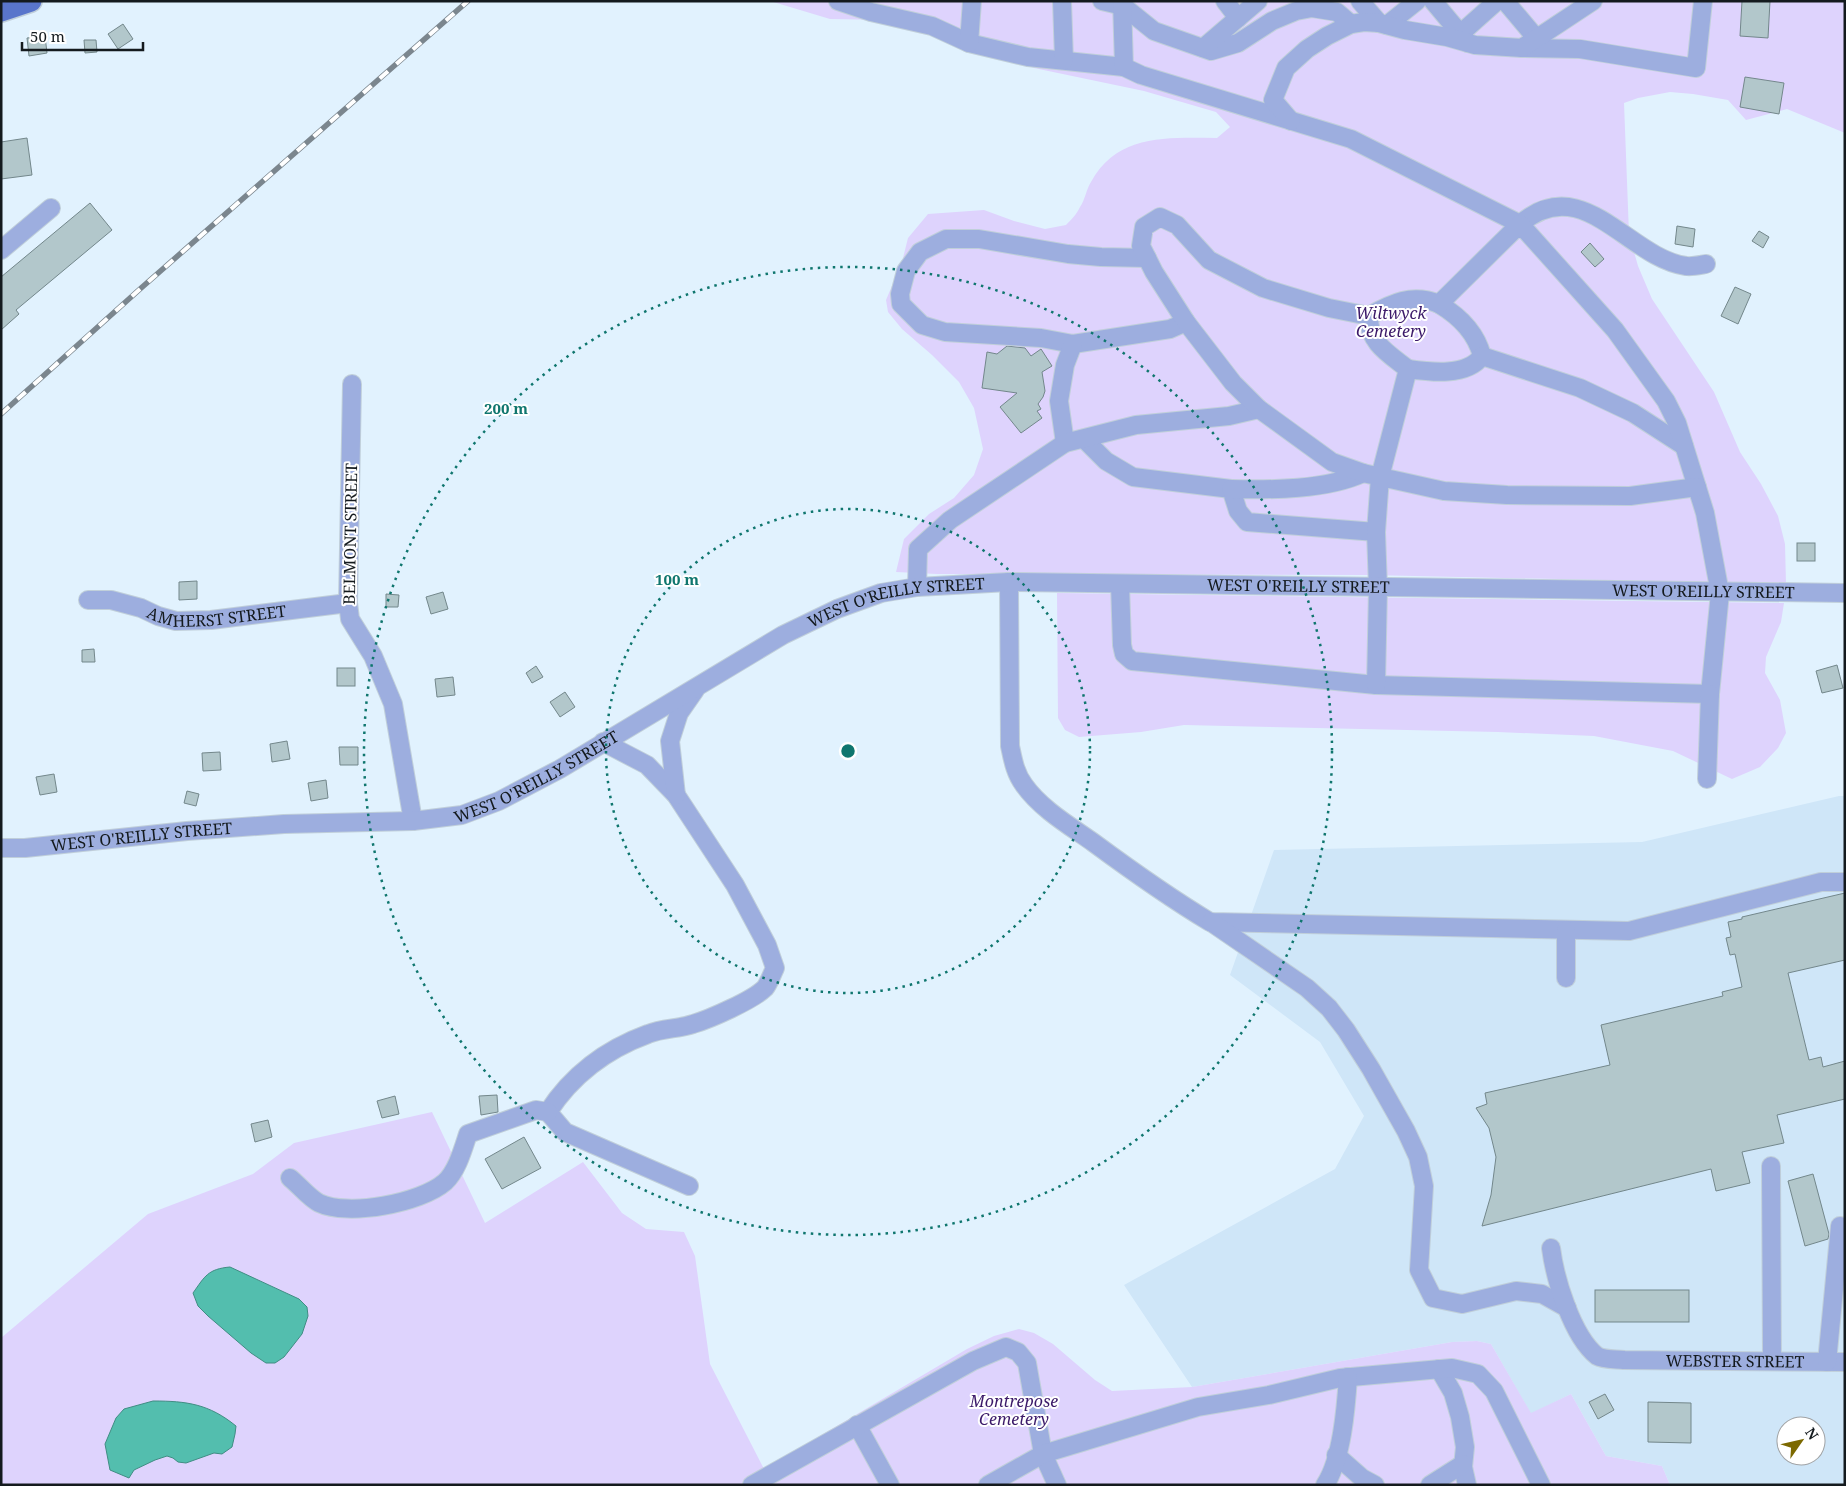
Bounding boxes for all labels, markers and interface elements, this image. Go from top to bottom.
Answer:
scale bar [22,20,144,52]
text: 50 m [30,26,65,46]
park label: Wiltwyck Cemetery [1356,302,1427,342]
text: 200 m [484,398,528,418]
street label: BELMONT STREET [338,463,362,605]
text: 100 m [655,569,699,589]
street label: WEST O'REILLY STREET [804,572,986,633]
street label: WEST O'REILLY STREET [1207,574,1390,598]
street label: WEST O'REILLY STREET [1612,579,1795,603]
street label: AMHERST STREET [143,600,288,632]
street label: WEST O'REILLY STREET [451,725,623,828]
centre of rings [839,742,857,760]
street label: WEST O'REILLY STREET [49,817,233,856]
street label: WEBSTER STREET [1666,1349,1805,1373]
park label: Montrepose Cemetery [969,1390,1058,1430]
north arrow [1776,1416,1826,1466]
text: N [1801,1424,1823,1443]

